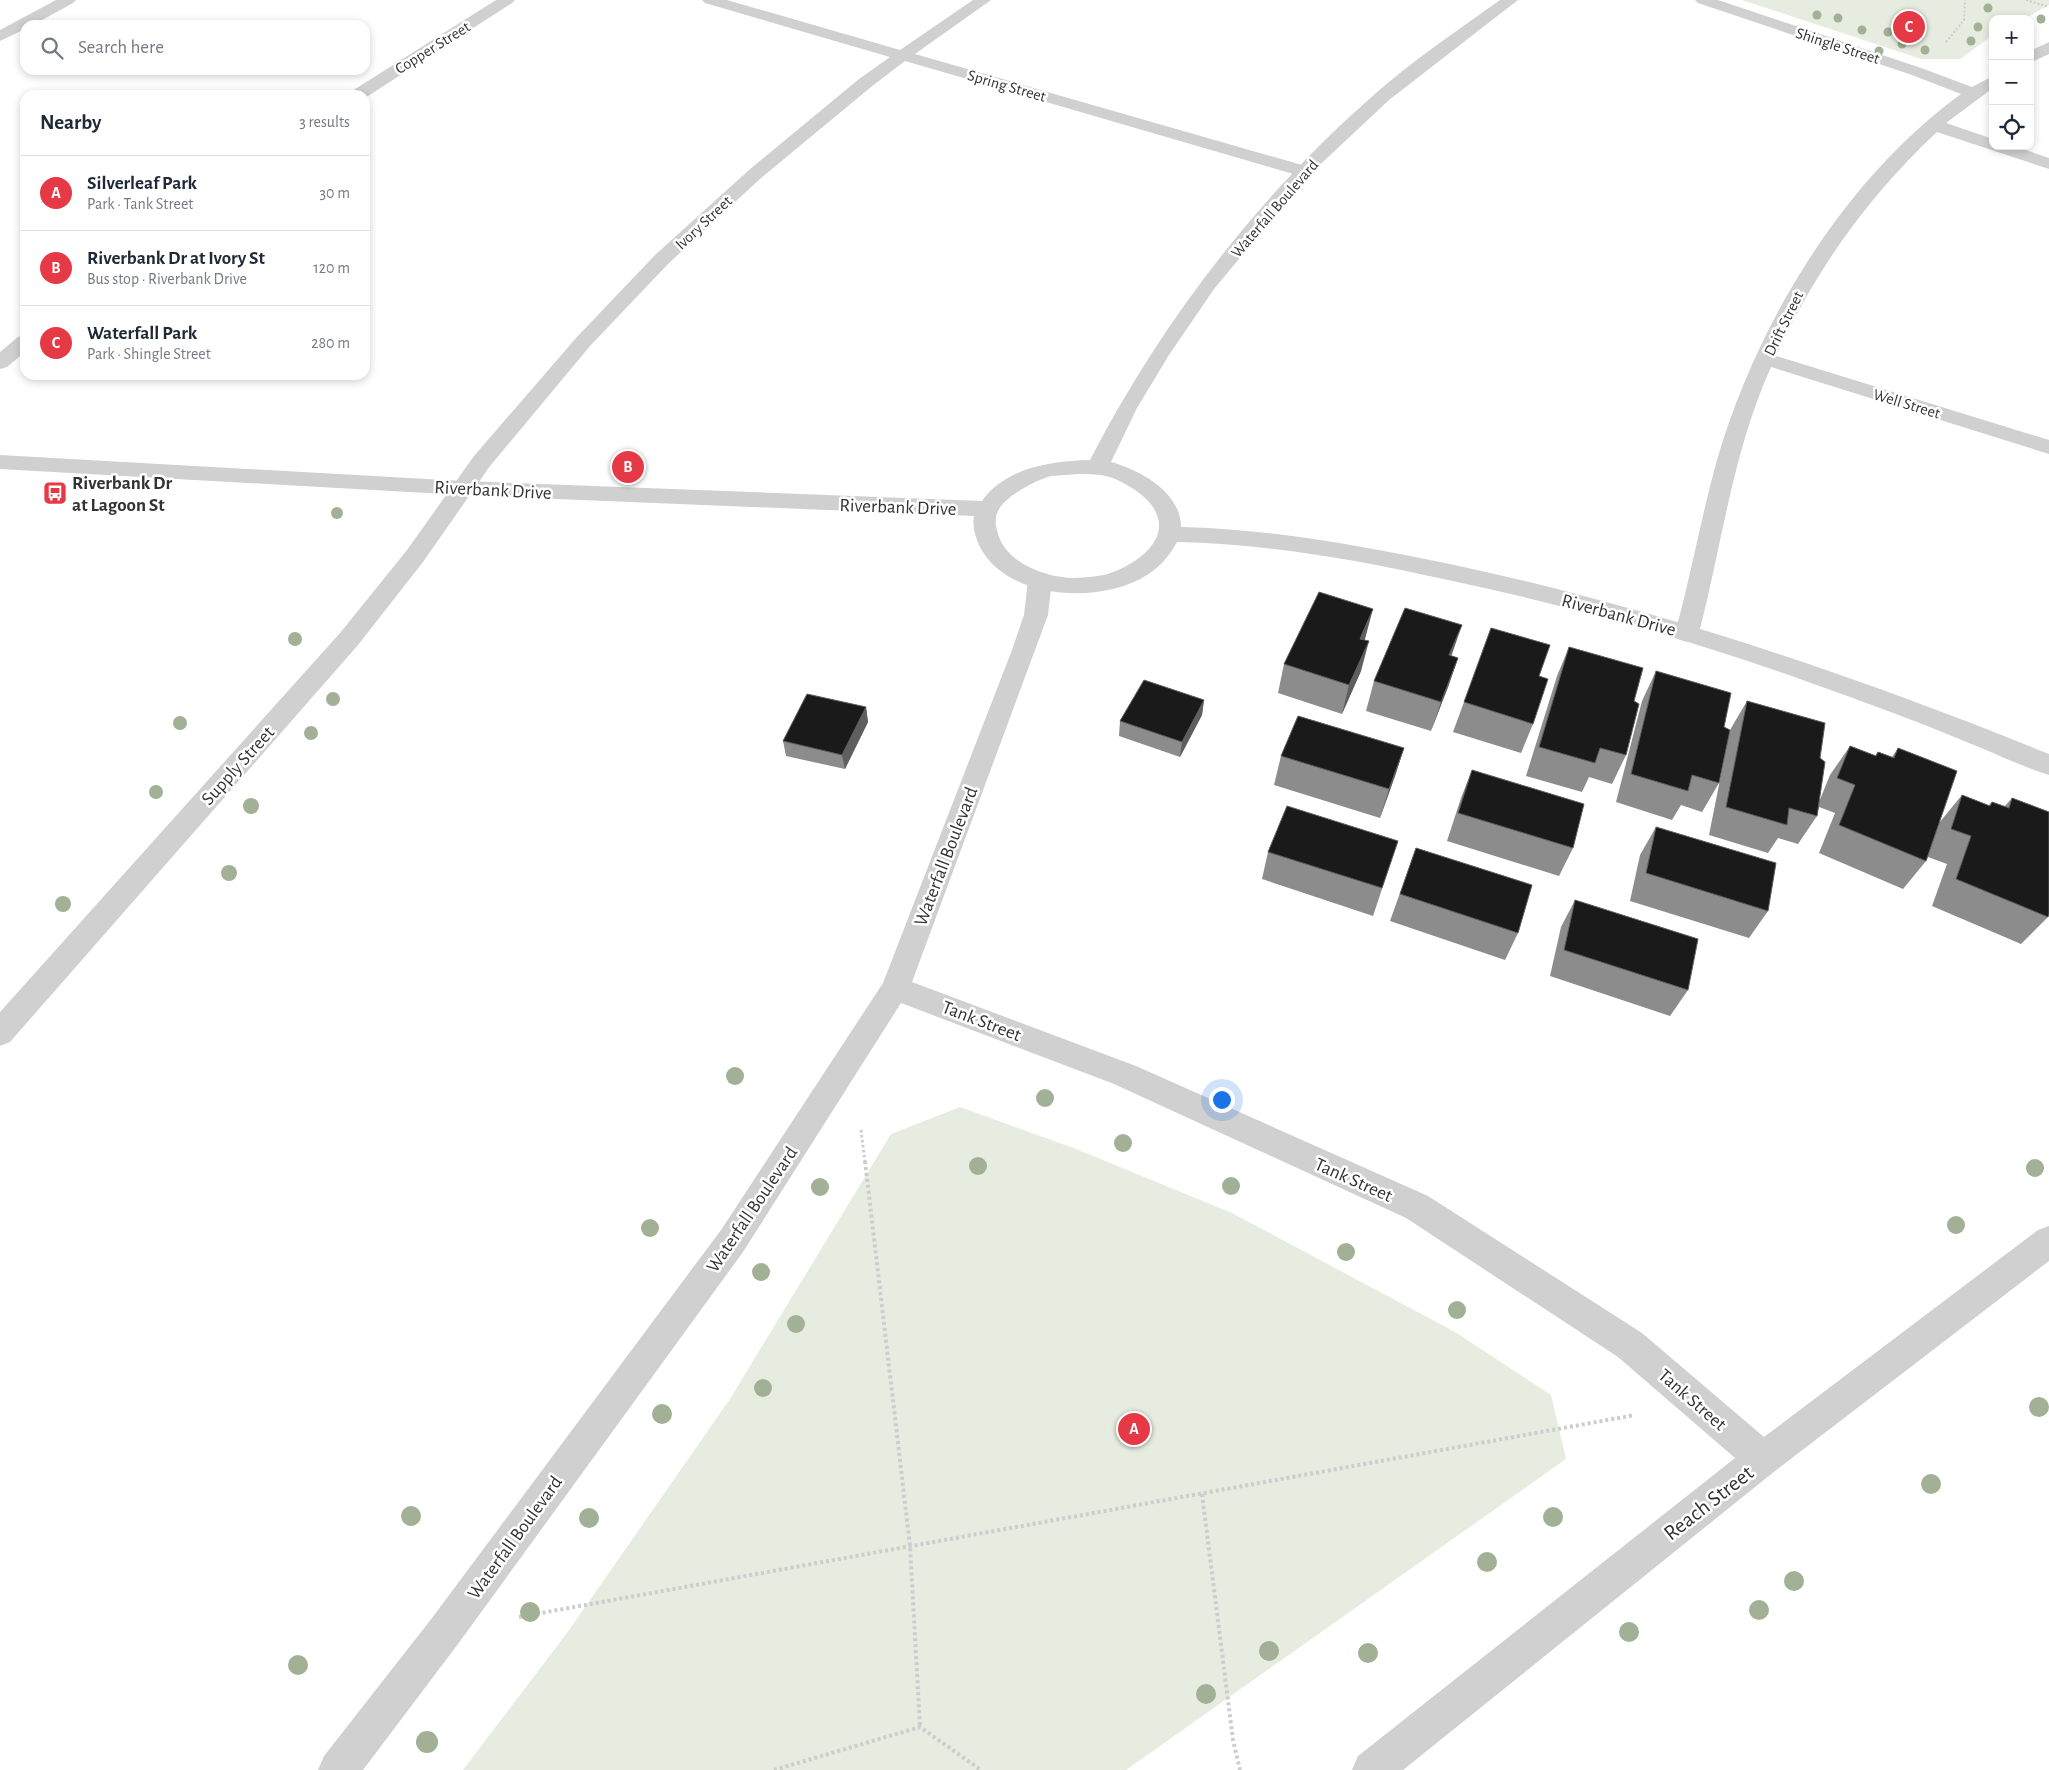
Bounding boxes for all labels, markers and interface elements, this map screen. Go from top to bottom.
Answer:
pin: C [1893,8,1925,46]
map controls [1989,15,2034,150]
button: + [1989,15,2034,60]
street label: Copper Street [392,19,473,77]
search box [20,20,370,75]
street label: Shingle Street [1794,25,1882,67]
icon: search [38,34,66,62]
text: Search here [78,38,164,57]
button: − [1989,60,2034,105]
street label: Spring Street [966,67,1048,105]
button: locate [1989,105,2034,150]
text: Nearby [40,112,101,133]
text: 3 results [299,114,350,130]
street label: Waterfall Boulevard [1228,157,1321,261]
text: Silverleaf Park [87,174,197,193]
text: A [51,185,61,201]
text: 30 m [320,185,350,201]
street label: Ivory Street [672,193,736,253]
text: Park · Tank Street [87,196,193,212]
text: Riverbank Dr at Ivory St [87,249,265,268]
text: B [51,260,61,276]
text: 120 m [313,260,350,276]
text: Bus stop · Riverbank Drive [87,271,247,287]
street label: Drift Street [1761,289,1806,358]
text: Waterfall Park [87,324,197,343]
text: C [52,335,60,351]
text: 280 m [311,335,350,351]
text: Park · Shingle Street [87,346,211,362]
street label: Well Street [1871,386,1942,422]
pin: B [612,448,644,486]
place label: Riverbank Dr at Lagoon St [72,474,172,515]
street label: Riverbank Drive [434,478,552,503]
bus stop icon: Riverbank Dr at Lagoon St [42,480,68,506]
street label: Riverbank Drive [839,496,957,519]
street label: Riverbank Drive [1560,591,1678,640]
street label: Supply Street [198,723,278,809]
street label: Waterfall Boulevard [911,784,982,929]
street label: Tank Street [939,998,1024,1045]
your location [1209,1087,1235,1113]
street label: Waterfall Boulevard [703,1143,801,1276]
street label: Tank Street [1312,1155,1395,1206]
street label: Tank Street [1654,1366,1730,1435]
pin: A [1118,1410,1150,1448]
street label: Reach Street [1660,1461,1758,1544]
street label: Waterfall Boulevard [464,1473,566,1603]

